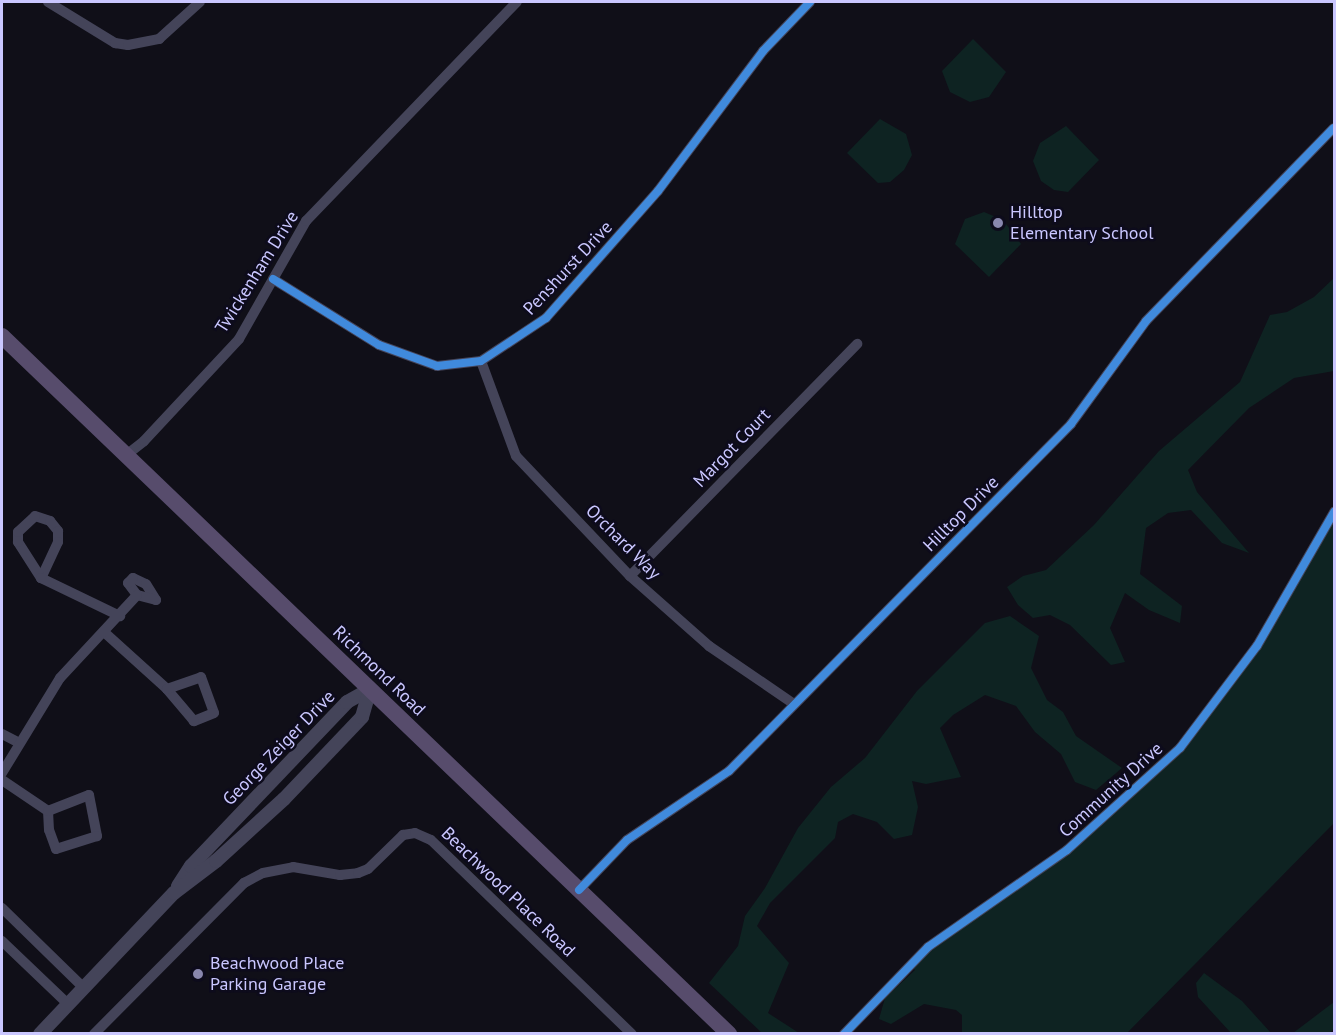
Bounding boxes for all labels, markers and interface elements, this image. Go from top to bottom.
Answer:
place label: Hilltop Elementary School [1010,202,1154,244]
street label: Twickenham Drive [211,207,303,337]
marker: Hilltop Elementary School [991,216,1005,230]
street label: Penshurst Drive [519,217,617,319]
street label: Margot Court [689,404,775,492]
street label: Hilltop Drive [919,472,1003,556]
street label: Orchard Way [581,500,665,584]
street label: Richmond Road [328,621,430,721]
street label: George Zeiger Drive [218,686,340,810]
street label: Community Drive [1055,738,1167,842]
street label: Beachwood Place Road [437,823,579,961]
place label: Beachwood Place Parking Garage [210,953,344,996]
marker: Beachwood Place Parking Garage [191,967,205,981]

